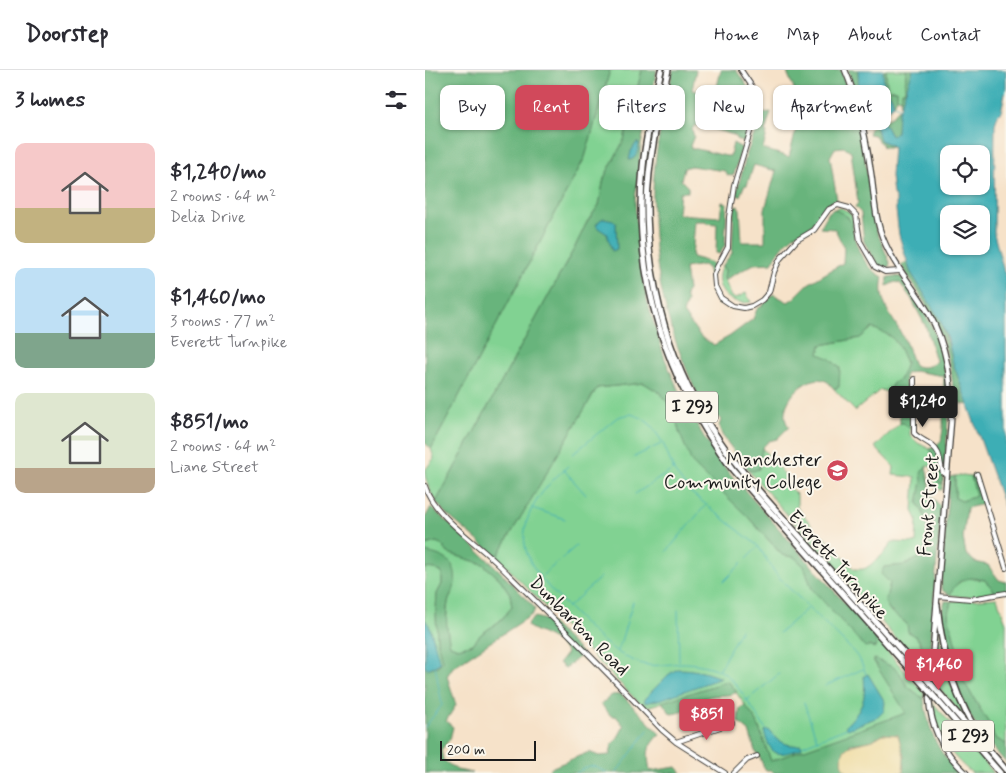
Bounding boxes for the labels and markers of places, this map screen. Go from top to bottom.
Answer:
pin: $1,240 [882,386,964,428]
place label: Manchester Community College [664,448,822,496]
school or university icon: Manchester Community College [826,459,850,483]
pin: $1,460 [898,648,980,691]
pin: $851 [677,698,737,741]

